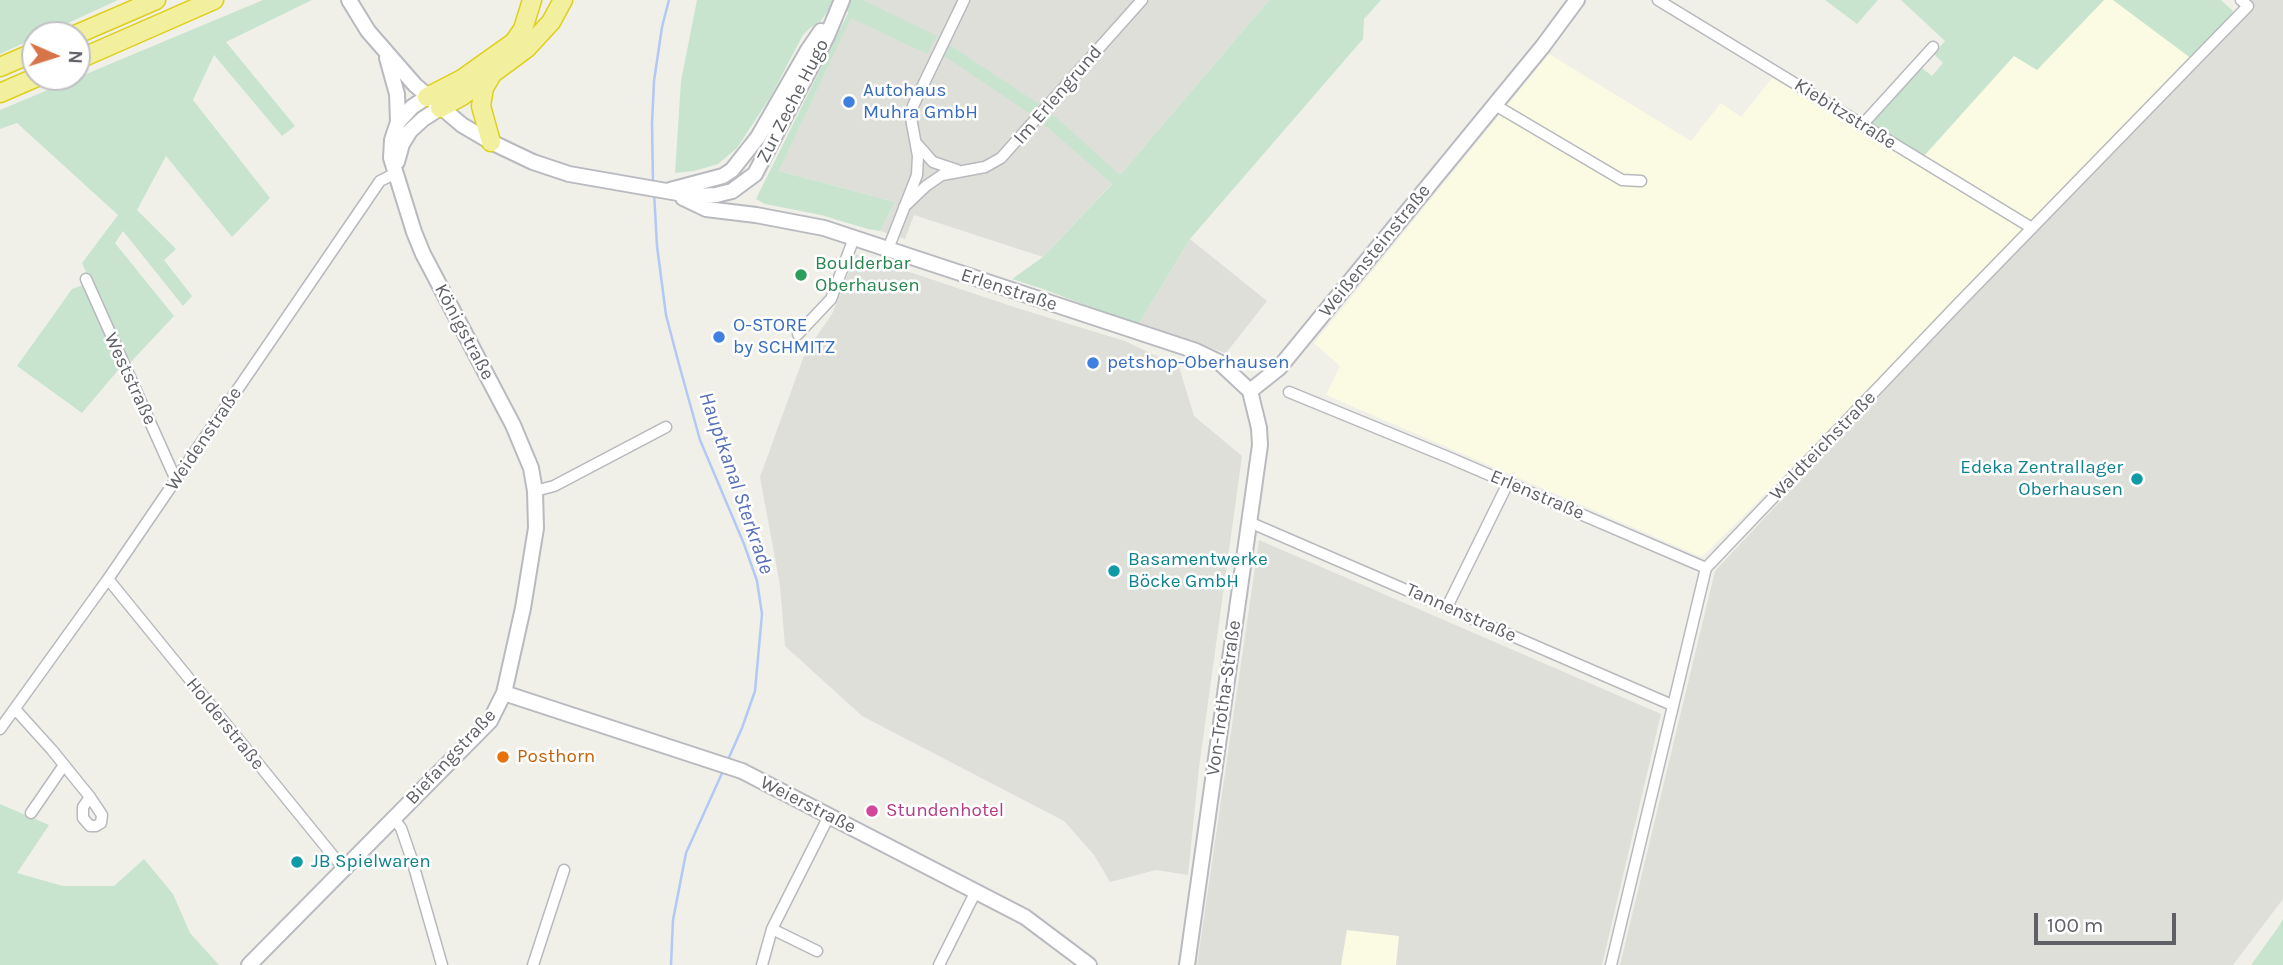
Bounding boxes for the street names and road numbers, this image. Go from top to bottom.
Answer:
street label: Zur Zeche Hugo [752,35,834,167]
street label: Im Erlengrund [1009,41,1107,149]
street label: Kiebitzstraße [1790,74,1900,154]
street label: Weißensteinstraße [1314,180,1436,322]
street label: Erlenstraße [958,264,1060,316]
street label: Königstraße [429,280,499,384]
street label: Weststraße [99,329,161,429]
street label: Weidenstraße [161,383,247,495]
street label: Waldteichstraße [1765,387,1881,505]
street label: Erlenstraße [1487,465,1587,525]
street label: Tannenstraße [1402,579,1520,647]
street label: Von-Trotha-Straße [1202,619,1246,777]
street label: Holderstraße [181,673,269,775]
street label: Biefangstraße [401,705,501,809]
street label: Weierstraße [756,771,860,839]

